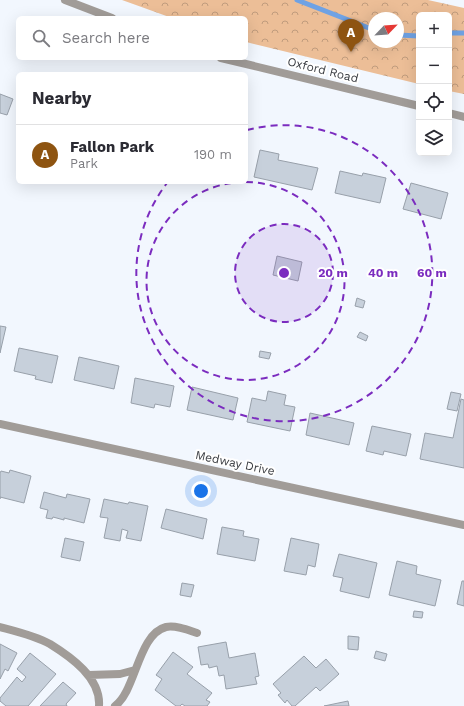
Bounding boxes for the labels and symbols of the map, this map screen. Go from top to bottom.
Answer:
north arrow [368,12,404,48]
pin: A [338,19,364,52]
street label: Oxford Road [286,54,360,86]
centre of rings [277,266,291,280]
text: 20 m [318,266,348,280]
text: 40 m [368,266,398,280]
text: 60 m [417,266,447,280]
street label: Medway Drive [194,448,276,478]
your location [191,481,211,501]

